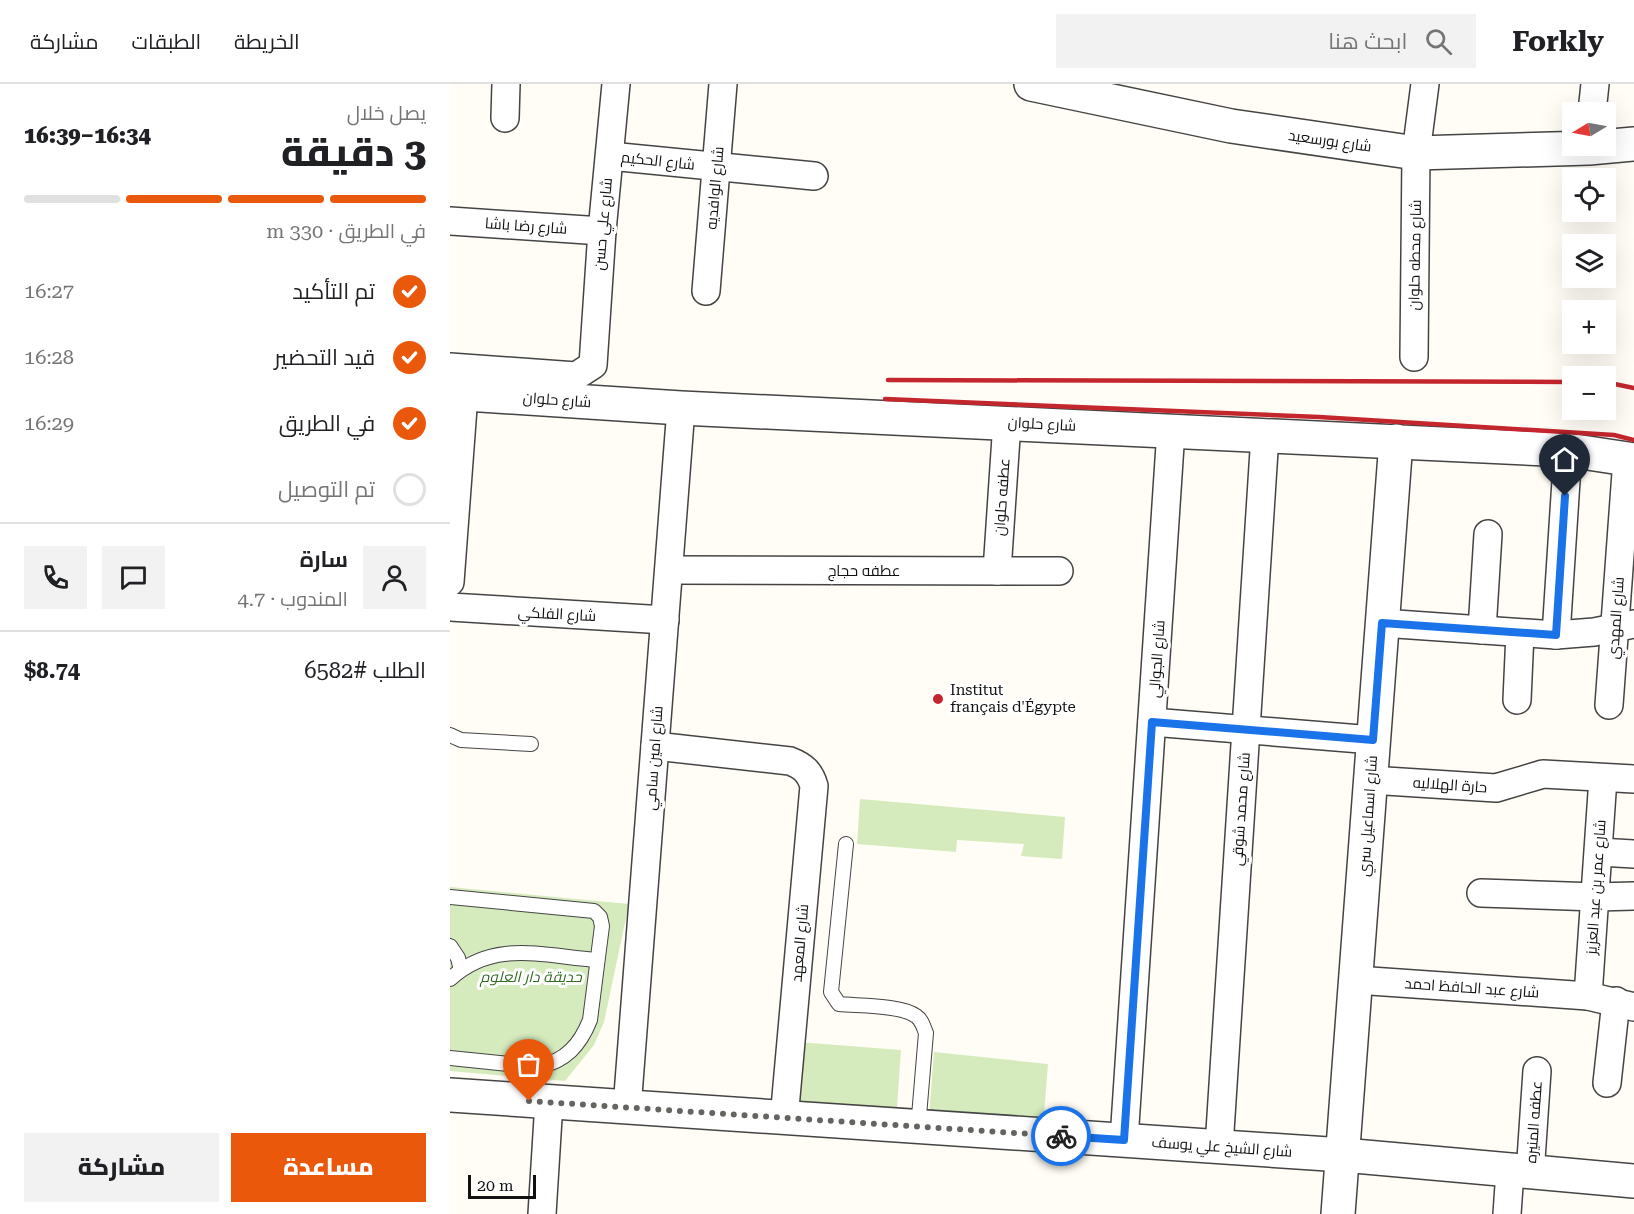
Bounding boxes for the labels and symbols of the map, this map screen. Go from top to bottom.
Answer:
north arrow [1562,102,1616,156]
street label: شارع بورسعيد [1287,126,1373,158]
street label: شارع الوافديه [702,146,730,231]
street label: شارع الحكيم [620,148,696,176]
street label: شارع علي حسن [590,177,619,271]
street label: شارع محطه حلوان [1405,199,1427,311]
street label: شارع رضا باشا [484,214,568,240]
street label: شارع حلوان [522,389,592,413]
street label: شارع حلوان [1007,413,1077,437]
pin [1539,434,1590,496]
street label: عطفه حلوان [990,458,1015,537]
street label: عطفه حجاج [828,562,900,582]
street label: شارع المهدي [1604,576,1631,660]
street label: شارع الفلكي [517,603,597,628]
street label: شارع الجوالي [1145,619,1172,699]
place label: Institut français d'Égypte [950,681,1076,716]
marker: Institut français d'Égypte [931,692,945,706]
street label: شارع امين سامي [641,705,670,811]
street label: شارع محمد شوقي [1228,752,1257,867]
street label: شارع اسماعيل سري [1355,755,1384,877]
street label: حارة الهلاليه [1412,773,1488,798]
street label: شارع عمر بن عبد العزيز [1582,819,1612,956]
street label: شارع المعهد [788,903,814,983]
park label: حديقة دار العلوم [479,968,583,987]
street label: شارع عبد الحافظ احمد [1404,974,1540,1004]
pin [503,1039,554,1101]
street label: عطفه المنيره [1522,1080,1546,1164]
courier [1031,1106,1091,1166]
street label: شارع الشيخ علي يوسف [1151,1133,1293,1164]
scale bar [468,1172,536,1200]

